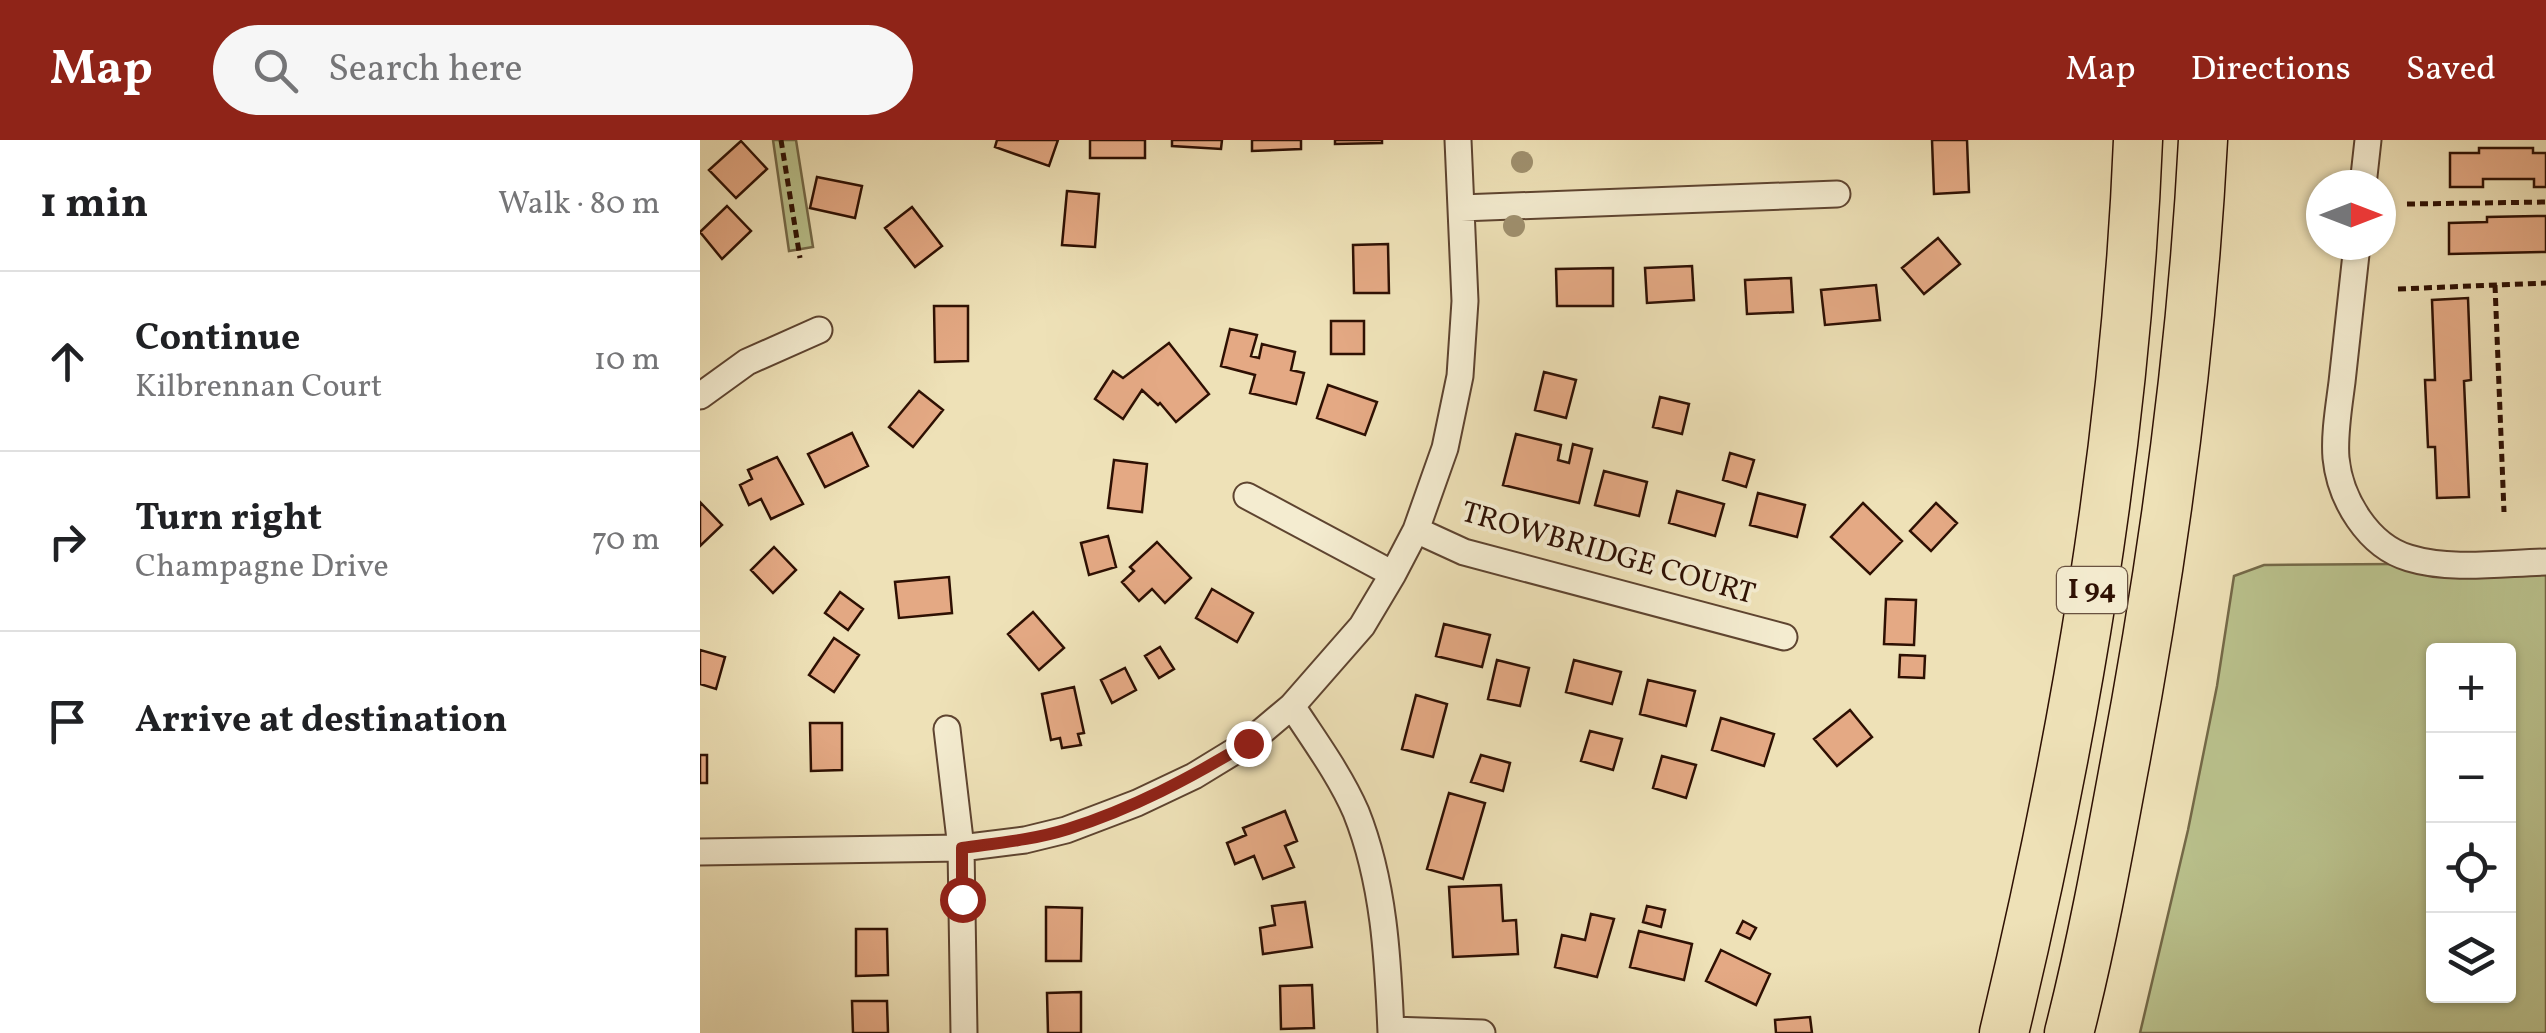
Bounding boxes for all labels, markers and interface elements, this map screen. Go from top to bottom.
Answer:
search box [213,25,913,115]
text: Map [50,37,153,104]
icon: search [248,43,303,98]
text: Search here [328,44,523,97]
text: Map [2065,46,2136,94]
text: Directions [2191,46,2351,94]
text: Saved [2406,46,2496,94]
north arrow [2306,170,2396,260]
text: 1 min [40,176,148,235]
text: Walk · 80 m [498,183,660,227]
text: Continue [135,313,300,366]
icon: ahead [40,334,95,389]
text: 10 m [594,339,660,383]
text: Kilbrennan Court [135,366,382,410]
street label: TROWBRIDGE COURT [1456,492,1760,616]
text: Turn right [135,493,322,546]
icon: right [40,514,95,569]
text: 70 m [592,519,660,563]
text: Champagne Drive [135,546,389,590]
road number: I 94 [2057,567,2127,613]
map controls [2426,643,2516,1003]
button: + [2426,643,2516,733]
icon: arrive [40,694,95,749]
text: Arrive at destination [135,695,508,748]
route end [1226,721,1272,767]
button: − [2426,733,2516,823]
button: locate [2426,823,2516,913]
route start [940,877,986,923]
button: layers [2426,913,2516,1003]

